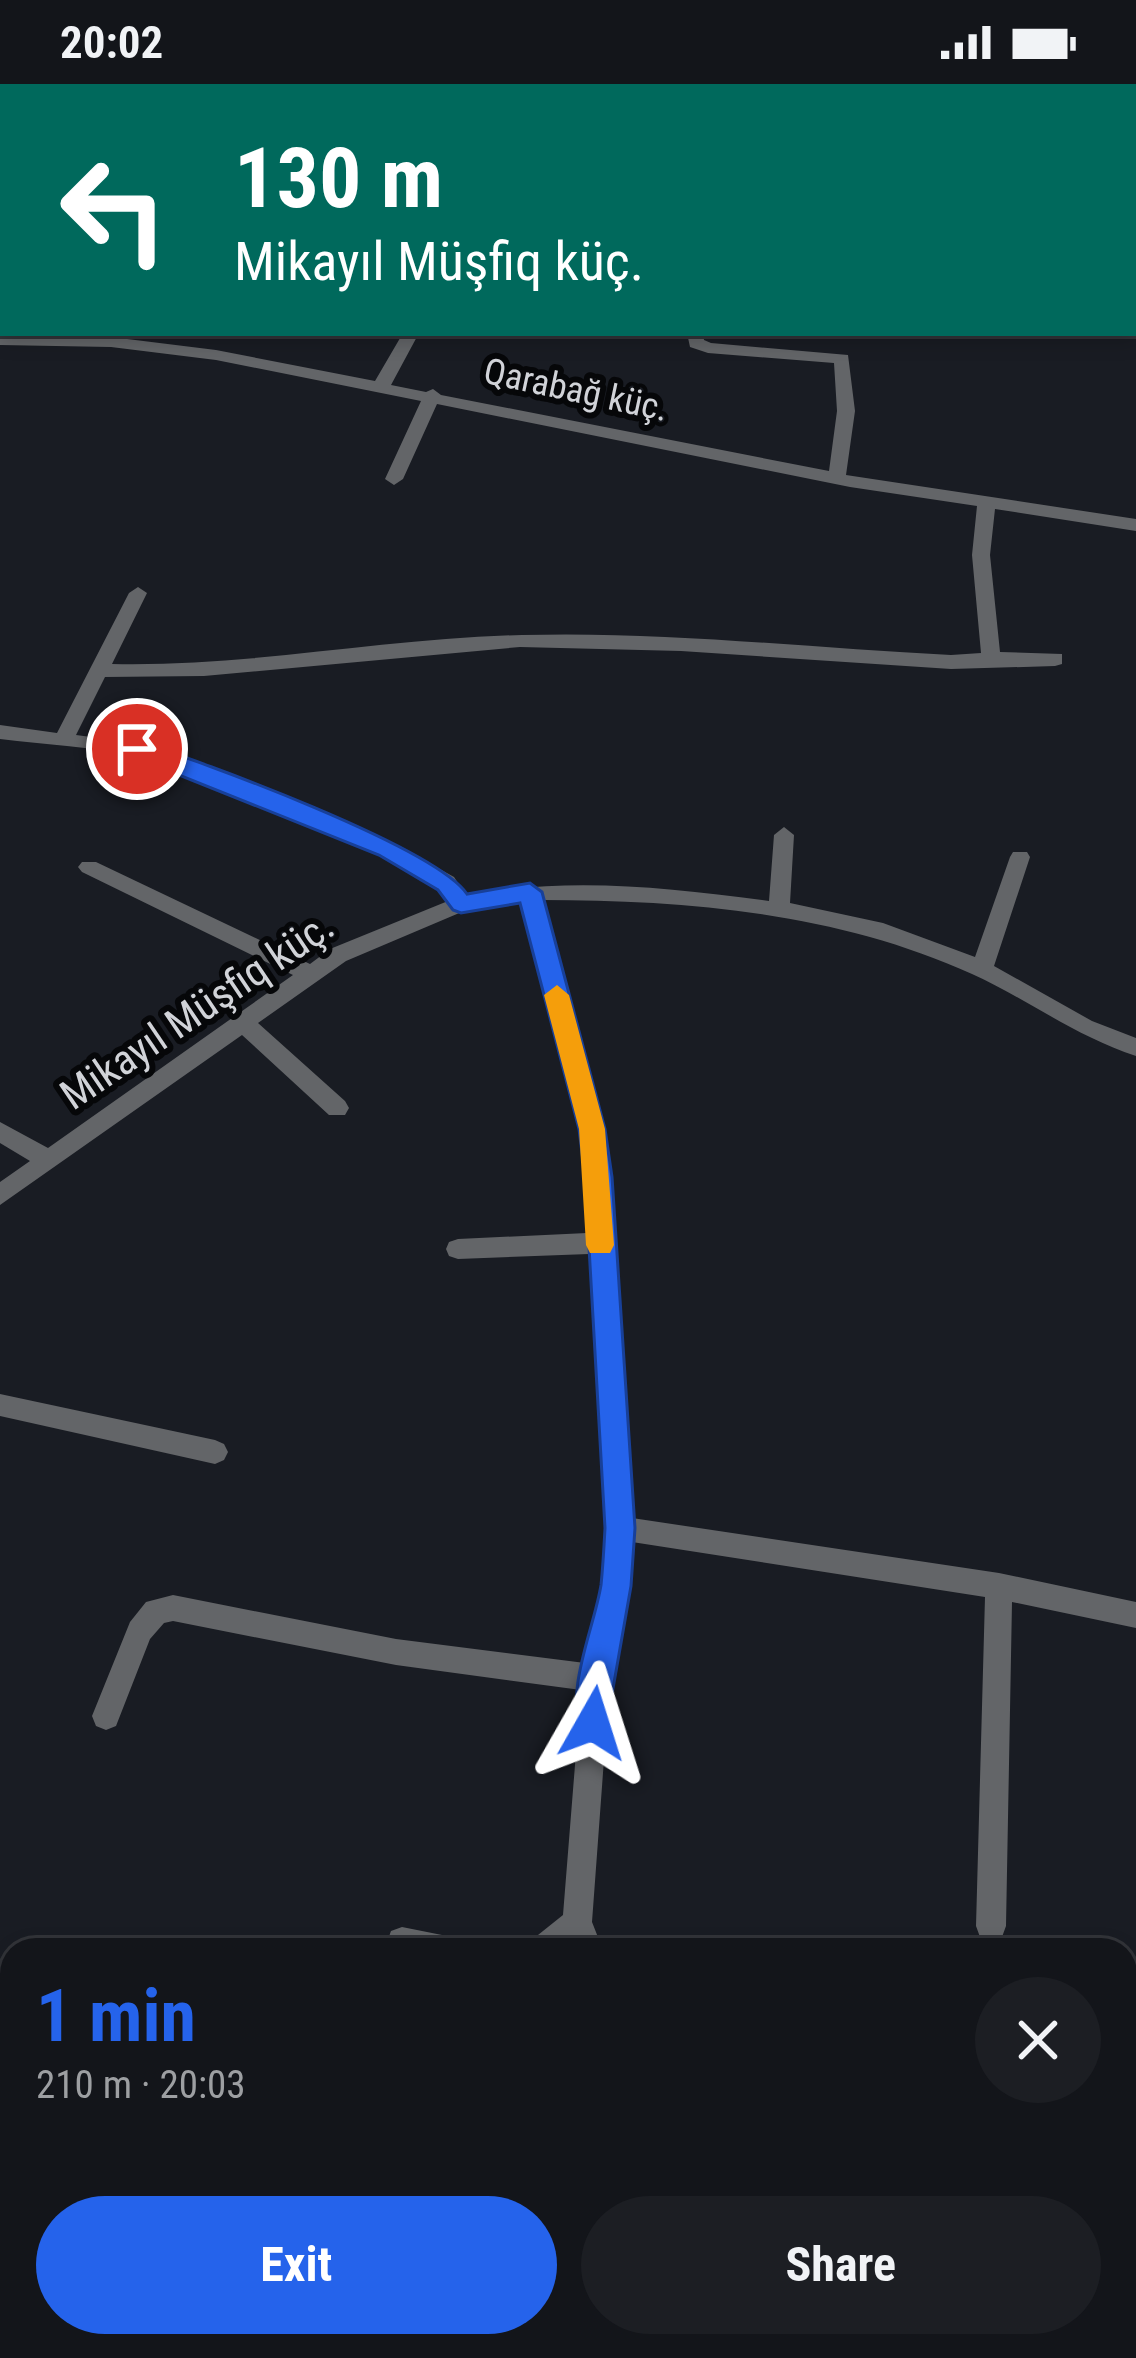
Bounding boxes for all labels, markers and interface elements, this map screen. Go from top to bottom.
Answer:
text: 20:02 [60,16,163,69]
text: 130 m [234,129,443,228]
icon: left [36,132,192,288]
text: Mikayıl Müşfiq küç. [234,230,644,293]
street label: Qarabağ küç. [480,350,672,430]
pin [86,698,188,800]
icon: arrive [104,716,170,782]
street label: Mikayıl Müşfiq küç. [51,901,343,1119]
position arrow [530,1660,656,1786]
text: 1 min [36,1974,196,2059]
button: close [975,1977,1101,2103]
text: 210 m · 20:03 [36,2062,246,2108]
button: Exit [36,2196,557,2334]
button: Share [581,2196,1101,2334]

